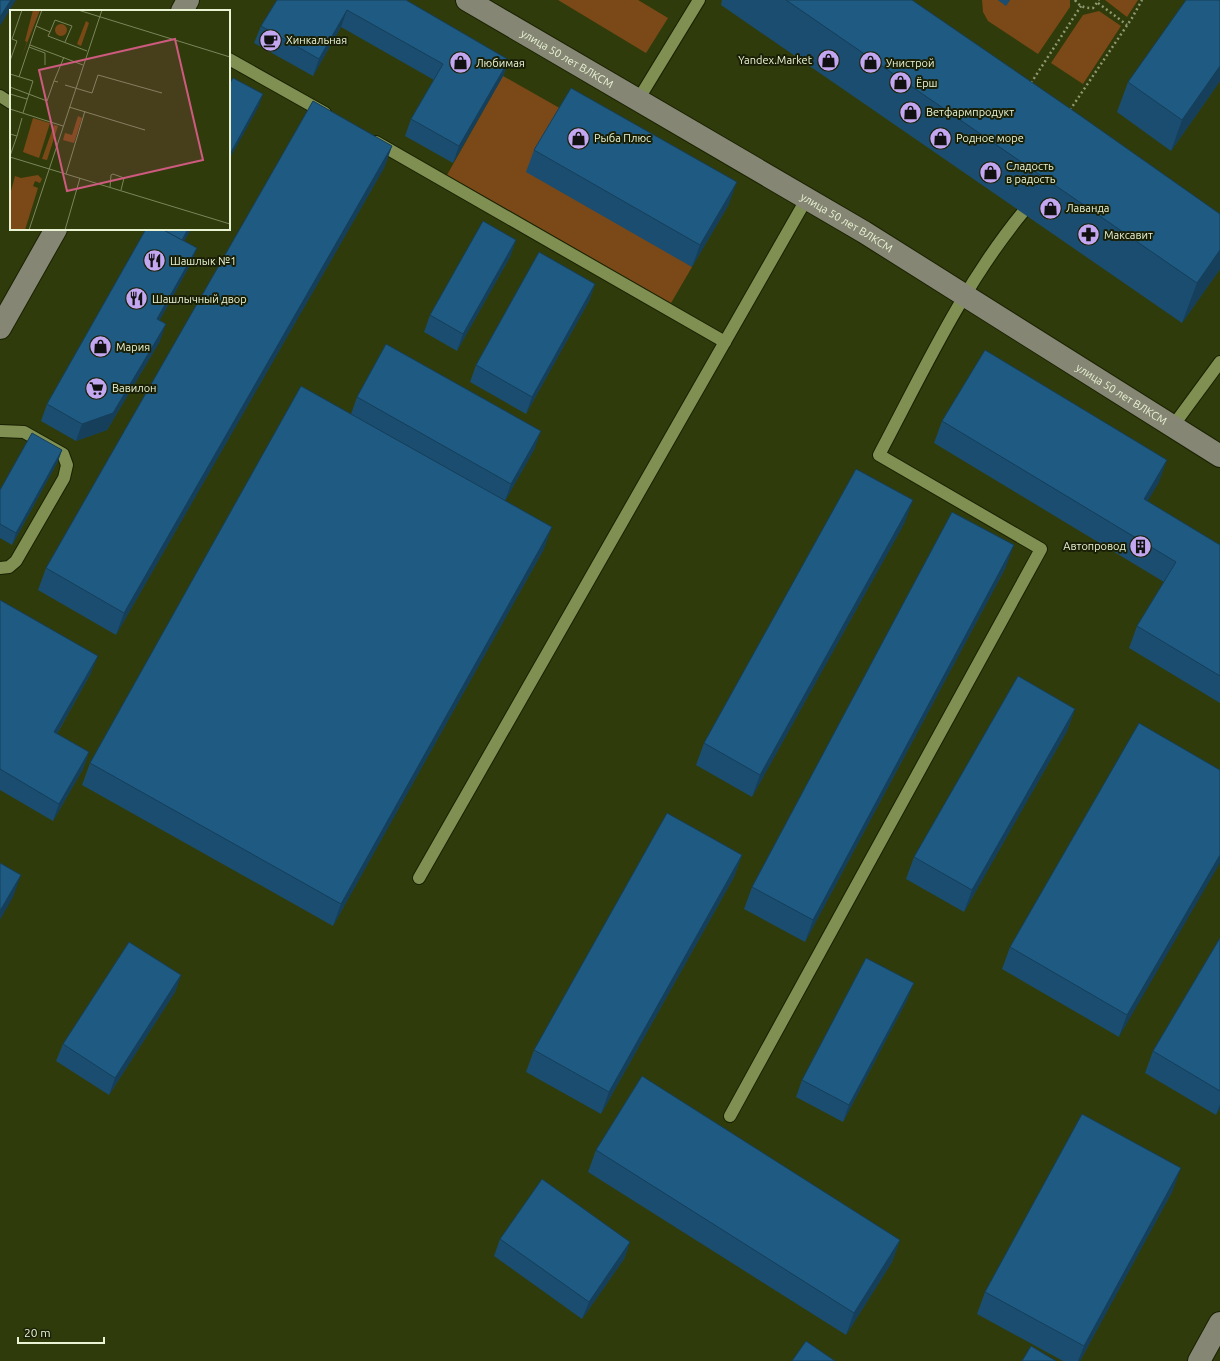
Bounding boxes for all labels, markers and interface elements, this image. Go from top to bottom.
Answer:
inset map [10,10,230,230]
cafe icon: Хинкальная [258,27,284,53]
street label: улица 50 лет ВЛКСМ [519,27,616,90]
place label: Хинкальная [286,34,347,46]
shop icon: Yandex.Market [815,47,841,73]
shop icon: Любимая [448,50,474,76]
shop icon: Унистрой [858,50,884,76]
place label: Yandex.Market [738,54,813,66]
place label: Любимая [476,57,525,69]
place label: Унистрой [886,57,935,69]
shop icon: Ёрш [888,70,914,96]
place label: Ёрш [916,77,938,89]
shop icon: Ветфармпродукт [897,99,923,125]
place label: Ветфармпродукт [926,106,1014,118]
shop icon: Рыба Плюс [565,125,591,151]
shop icon: Родное море [927,125,953,151]
place label: Рыба Плюс [594,132,651,144]
place label: Родное море [956,132,1024,144]
shop icon: Сладость в радость [977,159,1003,185]
place label: Сладость в радость [1006,160,1056,185]
street label: улица 50 лет ВЛКСМ [799,190,895,254]
shop icon: Лаванда [1038,195,1064,221]
place label: Лаванда [1066,202,1110,214]
pharmacy icon: Максавит [1076,222,1102,248]
place label: Максавит [1104,229,1153,241]
restaurant icon: Шашлык №1 [141,248,167,274]
place label: Шашлык №1 [170,255,236,267]
restaurant icon: Шашлычный двор [124,286,150,312]
place label: Шашлычный двор [152,293,247,305]
shop icon: Мария [88,334,114,360]
place label: Мария [116,341,150,353]
street label: улица 50 лет ВЛКСМ [1074,361,1169,427]
supermarket icon: Вавилон [83,375,109,401]
place label: Вавилон [112,382,157,394]
building icon: Автопровод [1128,533,1154,559]
place label: Автопровод [1063,540,1127,552]
scale bar [18,1319,104,1345]
text: 20 m [24,1326,51,1339]

